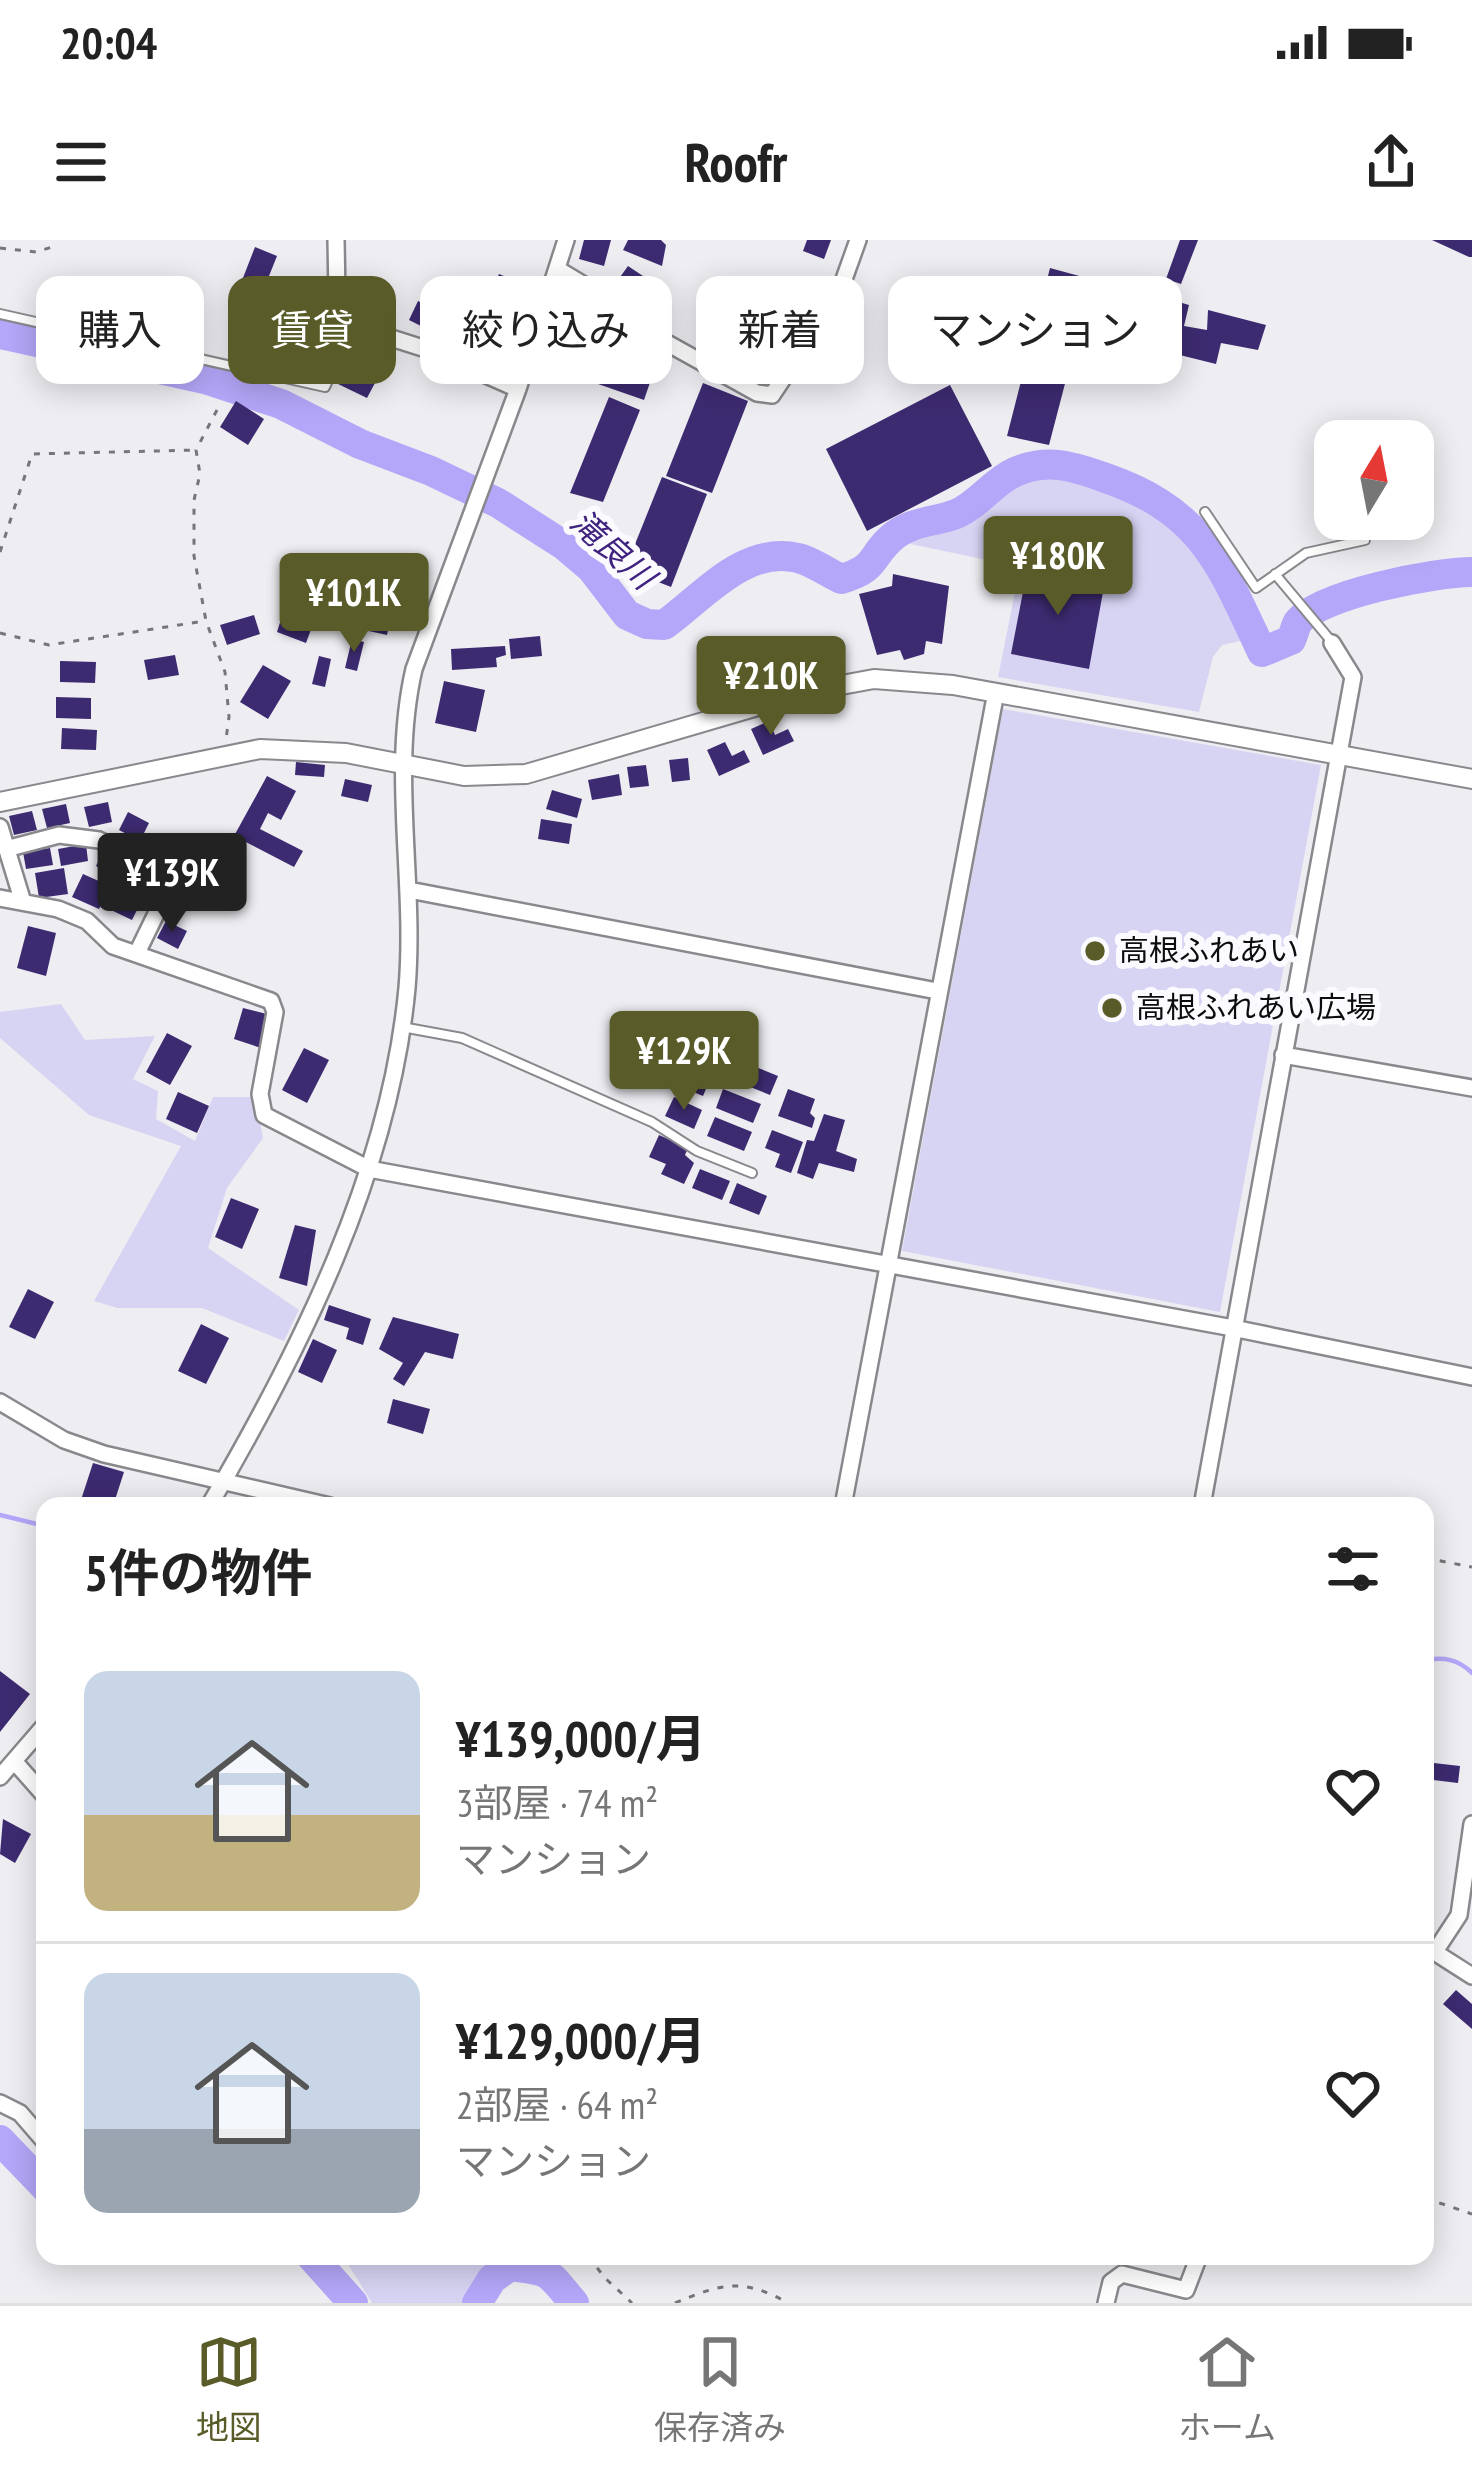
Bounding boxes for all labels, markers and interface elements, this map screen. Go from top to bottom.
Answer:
text: 20:04 [60,13,157,71]
text: Roofr [685,127,787,197]
icon: menu [48,129,114,195]
icon: share [1358,129,1424,195]
chip: 購入 [36,276,204,384]
chip: 賃貸 [228,276,396,384]
chip: 絞り込み [420,276,672,384]
chip: 新着 [696,276,864,384]
chip: マンション [888,276,1182,384]
north arrow [1314,420,1434,540]
map controls [1314,420,1434,540]
water label: 滝良川 [562,500,667,600]
pin: ¥180K [974,516,1142,618]
text: ¥180K [1011,529,1105,580]
pin: ¥101K [270,553,438,655]
text: ¥101K [307,566,401,617]
pin: ¥210K [687,636,855,738]
text: ¥210K [724,649,818,700]
pin: ¥139K [88,833,256,935]
text: ¥139K [125,846,219,897]
place label: 高根ふれあい [1119,930,1299,969]
marker: 高根ふれあい [1082,938,1108,964]
place label: 高根ふれあい広場 [1136,987,1376,1026]
marker: 高根ふれあい広場 [1099,995,1125,1021]
pin: ¥129K [600,1011,768,1113]
text: ¥129K [637,1024,731,1075]
icon: filters [1320,1536,1386,1602]
text: 5件の物件 [84,1539,312,1605]
text: ¥139,000/月 [456,1705,706,1771]
icon: home [180,1719,324,1863]
icon: heart [1320,1758,1386,1824]
text: 3部屋 · 74 m² [456,1777,658,1828]
text: マンション [456,1833,651,1884]
text: ¥129,000/月 [456,2007,706,2073]
icon: home [180,2021,324,2165]
icon: heart [1320,2060,1386,2126]
text: 2部屋 · 64 m² [456,2079,658,2130]
text: マンション [456,2135,651,2186]
tab: 地図 [196,2329,262,2449]
tab: 保存済み [654,2329,786,2449]
tab: ホーム [1178,2329,1276,2449]

